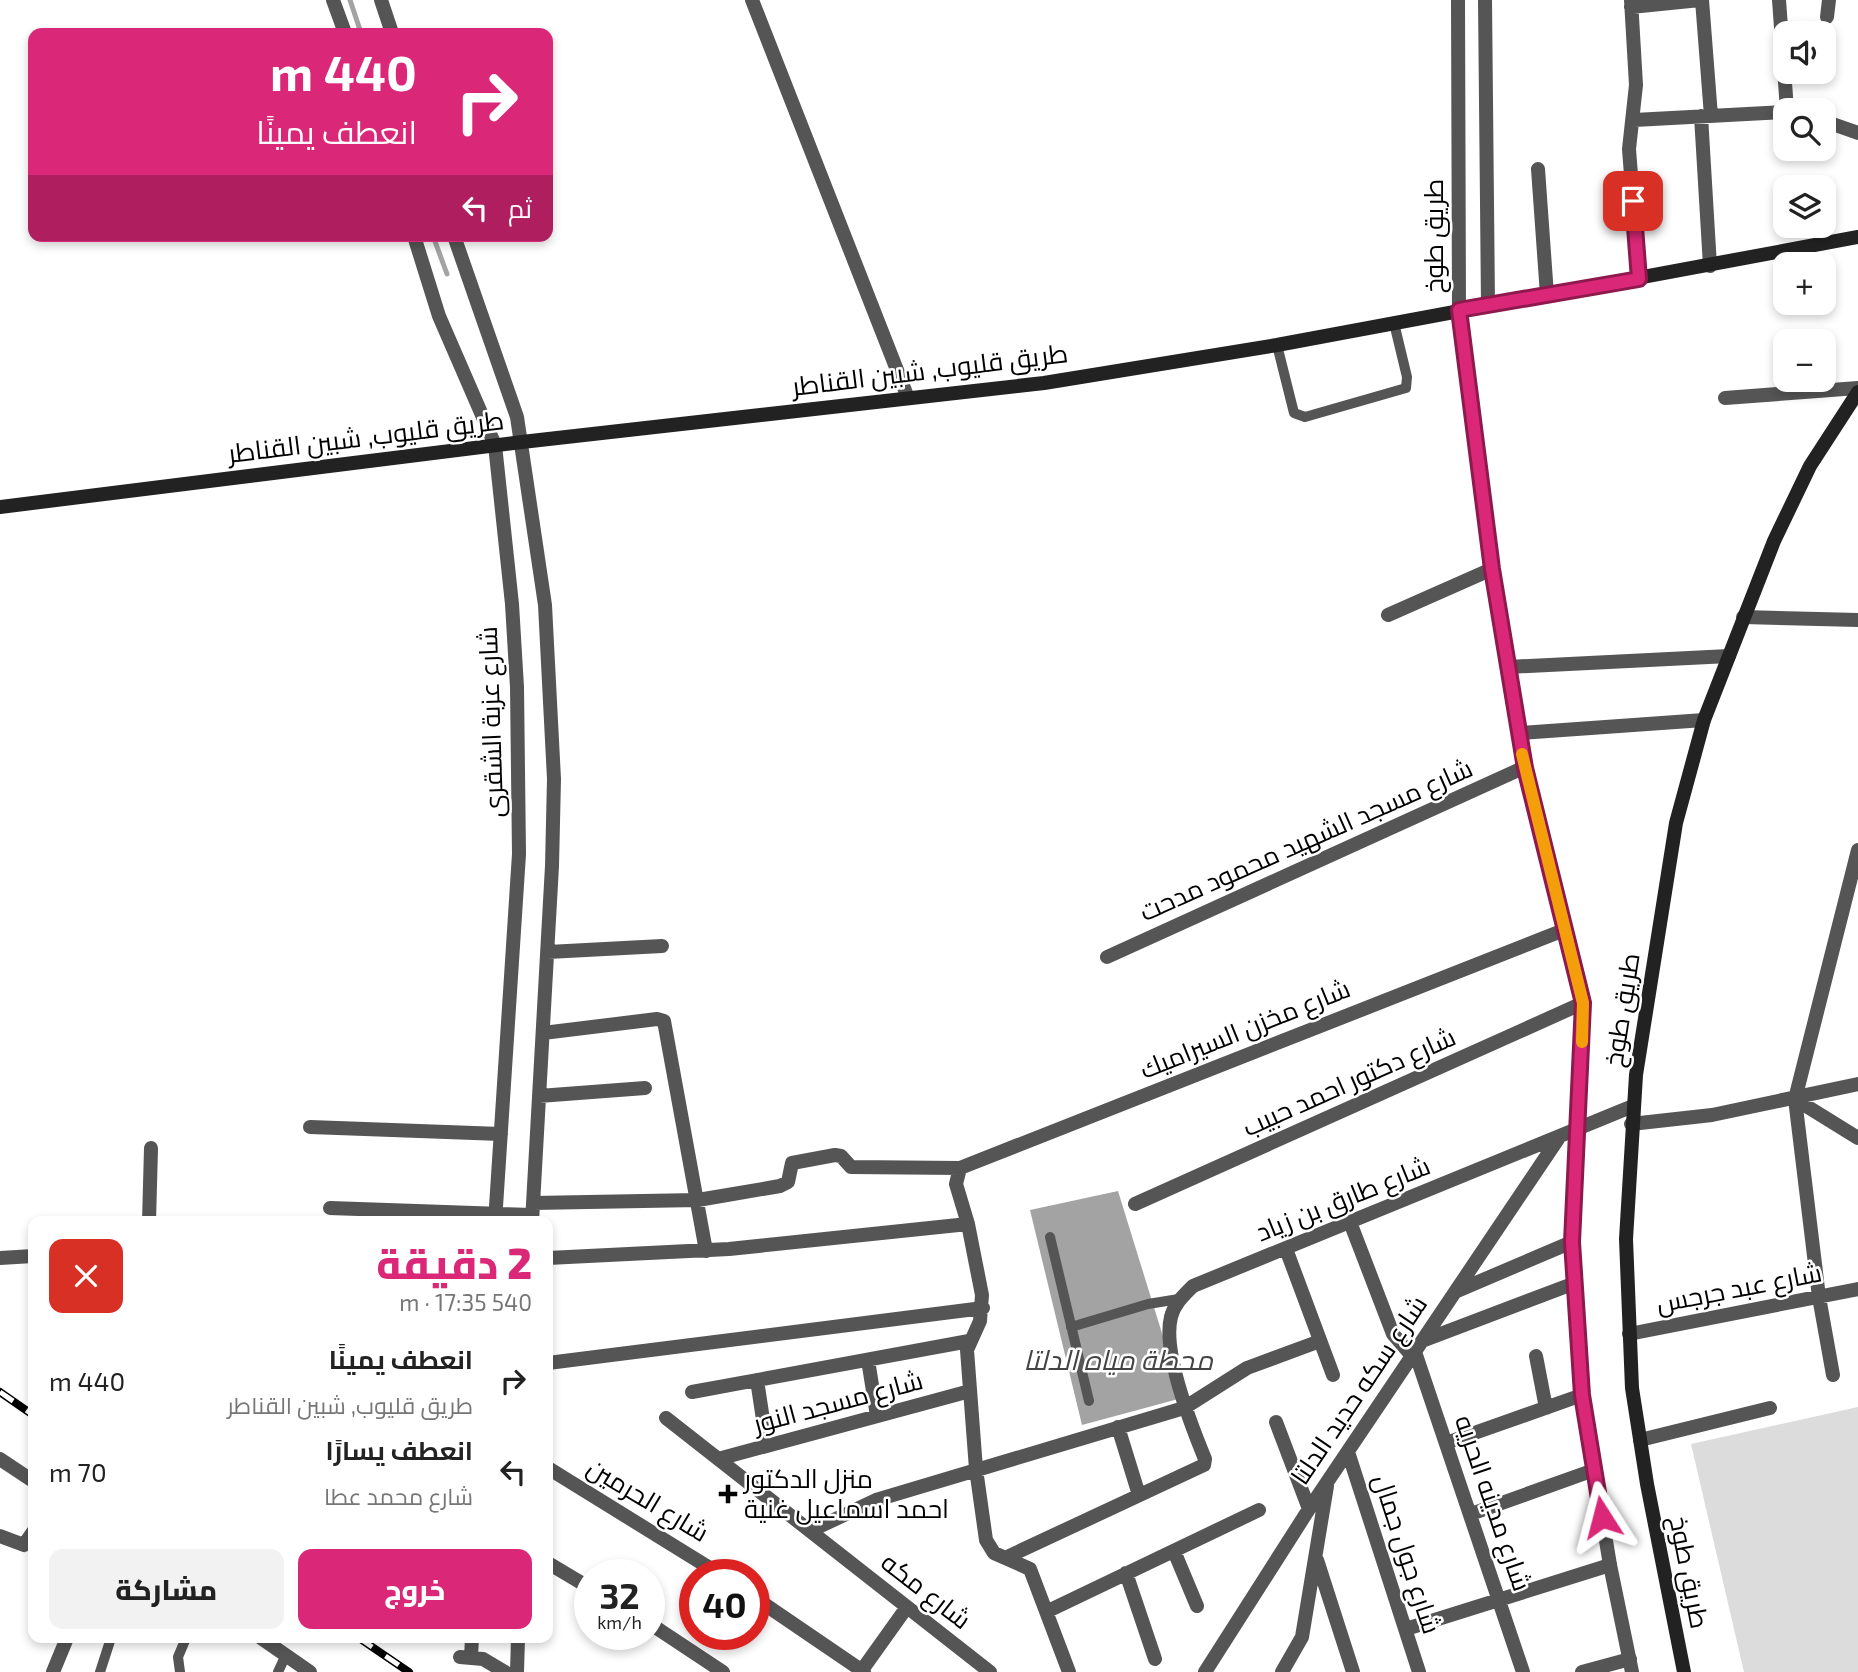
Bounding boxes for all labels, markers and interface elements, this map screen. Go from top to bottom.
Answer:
map controls [1773,21,1836,392]
button: sound [1773,21,1836,84]
text: 440 m [270,42,417,101]
icon: right [441,56,532,147]
button: search [1773,98,1836,161]
text: انعطف يمينًا [256,112,417,150]
pin [1603,171,1663,231]
button: layers [1773,175,1836,238]
street label: طريق طوخ [1417,179,1451,293]
icon: arrive [1614,182,1652,220]
icon: left [456,189,494,227]
text: ثم [508,192,532,223]
button: + [1773,252,1836,315]
button: − [1773,329,1836,392]
street label: طريق قليوب, شبين القناطر [788,336,1070,403]
street label: طريق قليوب, شبين القناطر [224,403,506,470]
street label: شارع عزبة الشقرى [471,626,511,818]
street label: شارع مسجد الشهيد محمود مدحت [1134,751,1478,929]
street label: طريق طوخ [1596,951,1648,1069]
street label: شارع مخزن السيراميك [1135,971,1355,1087]
street label: شارع دكتور احمد حبيب [1237,1020,1461,1144]
street label: شارع طارق بن زياد [1251,1149,1435,1249]
text: 2 دقيقة [376,1237,532,1287]
button: close [49,1239,123,1313]
street label: شارع عبد جرجس [1653,1255,1825,1321]
text: 540 m · 17:35 [399,1288,532,1316]
street label: شارع سكه حديد الدلتا [1283,1289,1435,1491]
water label: محطة مياه الدلتا [1023,1342,1214,1376]
text: انعطف يمينًا [329,1343,473,1374]
icon: right [494,1362,532,1400]
street label: شارع مسجد النور [748,1363,927,1441]
text: 440 m [49,1365,125,1396]
text: طريق قليوب, شبين القناطر [227,1391,473,1419]
street label: شارع مدينه الحريه [1447,1411,1539,1595]
text: انعطف يسارًا [326,1434,473,1465]
street label: شارع الحرمين [581,1450,715,1550]
icon: left [494,1453,532,1491]
text: 70 m [49,1456,107,1487]
place label: منزل الدكتور احمد اسماعيل غنية [742,1462,949,1525]
street label: شارع جول جمال [1365,1470,1449,1638]
position arrow [1565,1480,1639,1554]
text: شارع محمد عطا [324,1482,473,1510]
marker: منزل الدكتور احمد اسماعيل غنية [718,1484,738,1504]
street label: طريق طوخ [1661,1512,1717,1632]
street label: شارع مكه [874,1545,978,1637]
button: مشاركة [49,1549,284,1629]
button: خروج [298,1549,532,1629]
speed limit sign: 40 [679,1559,770,1650]
text: 32 [599,1574,640,1616]
text: km/h [597,1611,642,1633]

